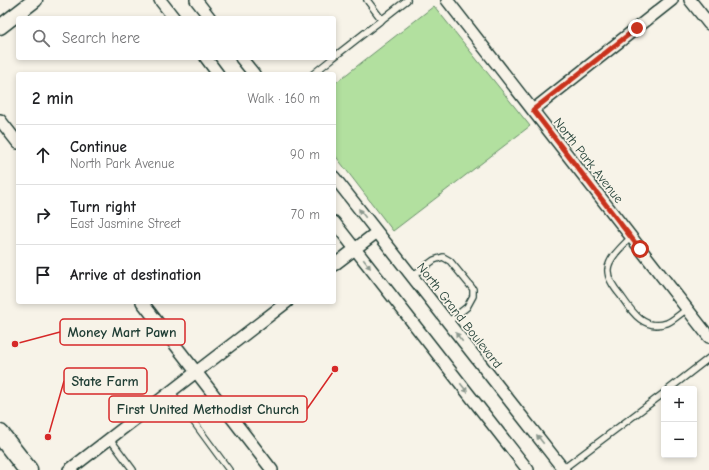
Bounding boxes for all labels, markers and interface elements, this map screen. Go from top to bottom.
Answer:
search box [16,16,336,60]
route end [628,19,646,37]
icon: search [30,27,52,49]
text: Search here [62,29,140,47]
text: 2 min [32,89,73,108]
text: Walk · 160 m [248,91,320,106]
street label: North Park Avenue [551,115,627,206]
text: Continue [70,138,127,156]
icon: ahead [32,144,54,166]
text: 90 m [290,147,320,162]
text: North Park Avenue [70,156,174,171]
text: Turn right [70,198,136,216]
icon: right [32,204,54,226]
text: 70 m [291,207,320,222]
one-way arrow [358,207,366,218]
text: East Jasmine Street [70,216,180,231]
route start [631,240,649,258]
one-way arrow [362,258,371,269]
street label: North Grand Boulevard [414,260,505,371]
icon: arrive [32,264,54,286]
text: Arrive at destination [70,266,201,284]
callout: Money Mart Pawn [60,319,185,345]
text: Money Mart Pawn [67,324,177,341]
one-way arrow [455,331,464,342]
callout: State Farm [64,368,147,394]
text: State Farm [71,373,139,390]
one-way arrow [460,383,468,393]
map controls [661,386,697,458]
button: + [661,386,697,422]
callout: First United Methodist Church [109,396,307,422]
text: First United Methodist Church [117,401,299,418]
button: − [661,422,697,458]
one-way arrow [535,434,544,445]

